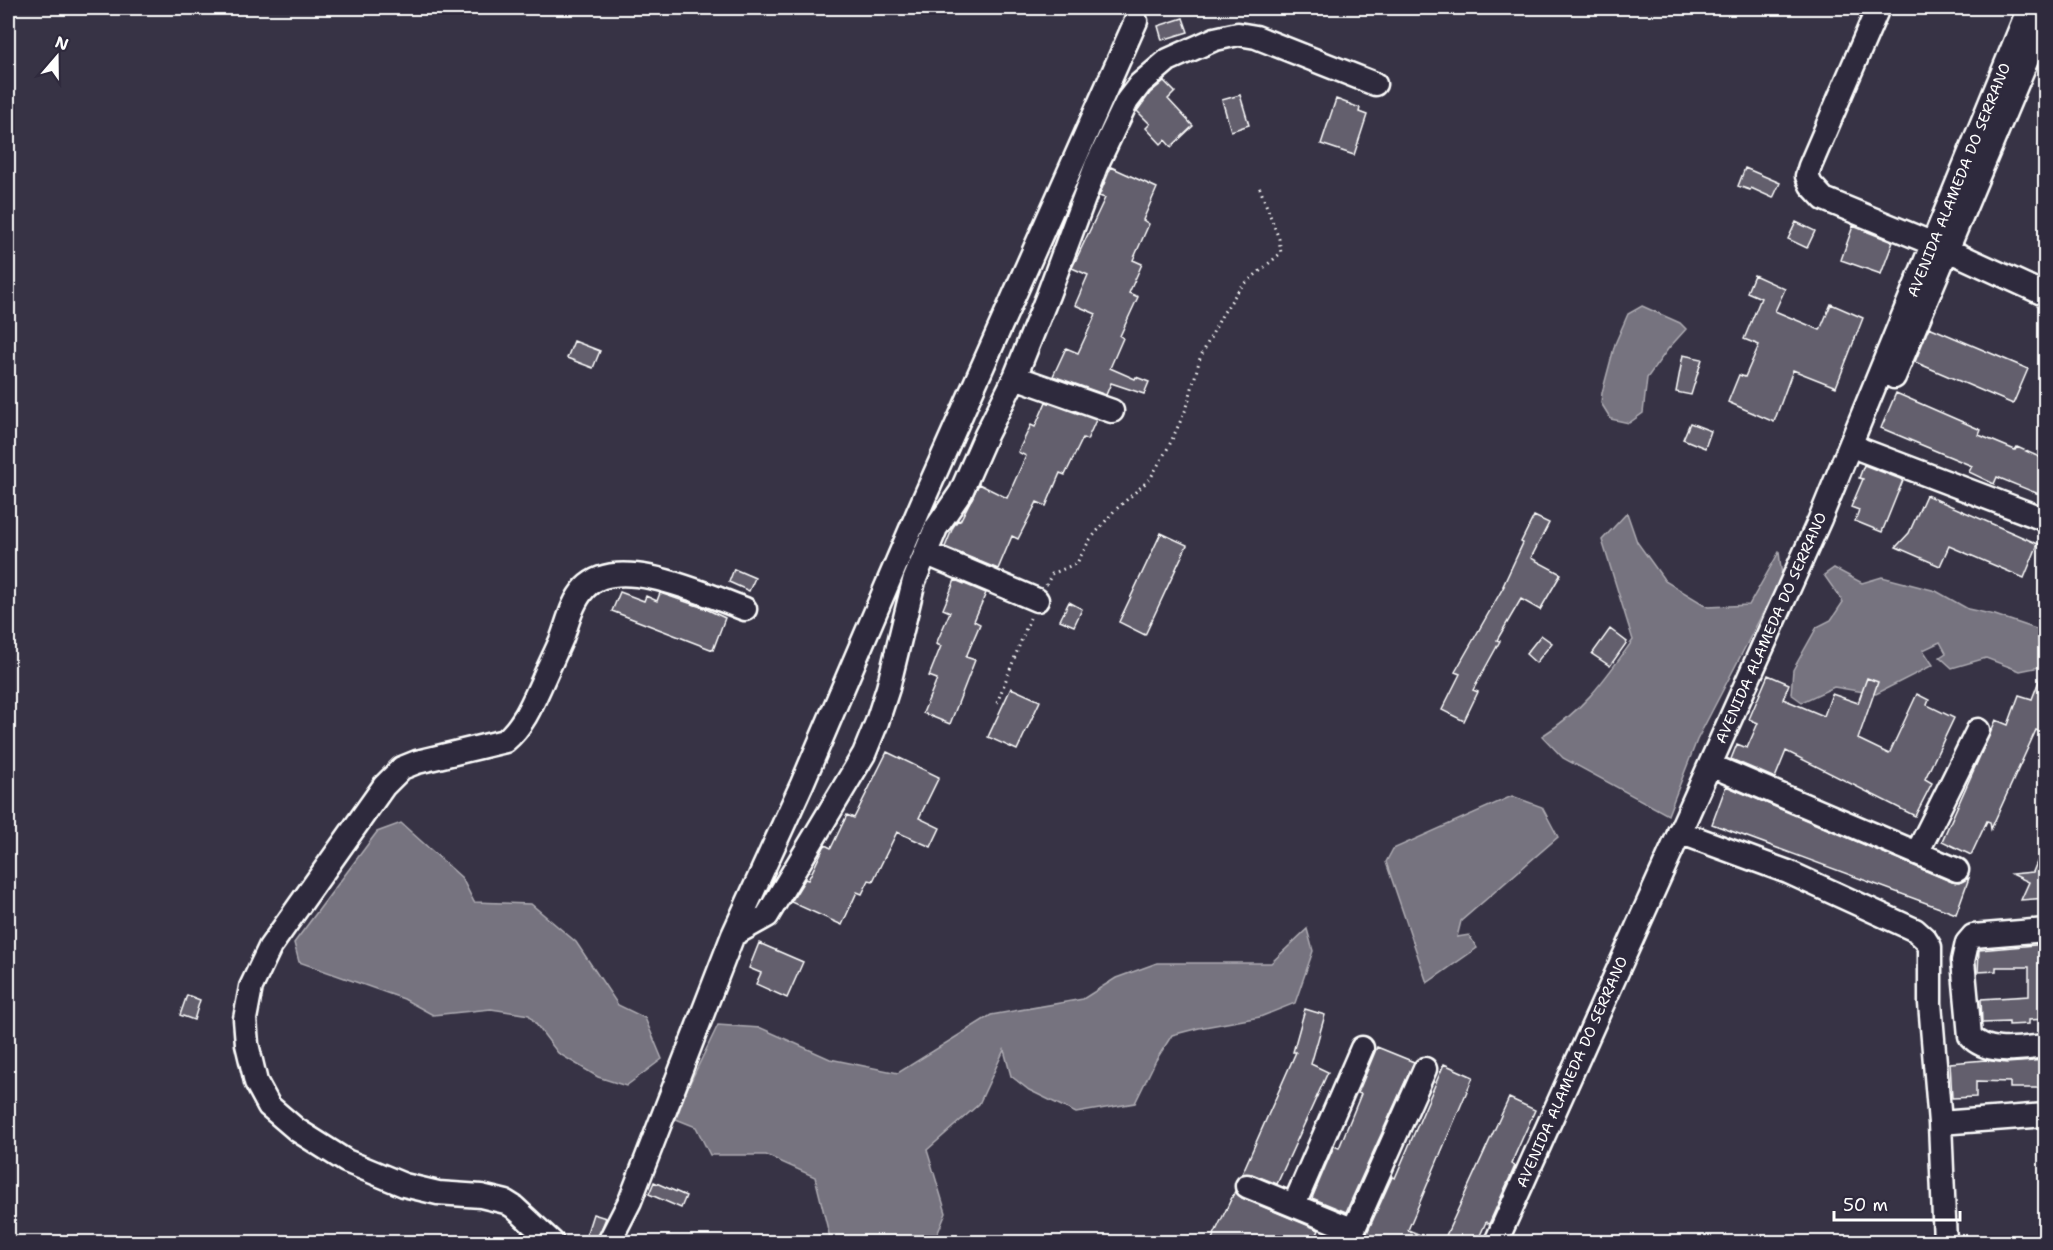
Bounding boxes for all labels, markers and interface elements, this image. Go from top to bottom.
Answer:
north arrow [27,27,87,87]
text: N [52,31,72,55]
street label: AVENIDA ALAMEDA DO SERRANO [1903,60,2015,300]
street label: AVENIDA ALAMEDA DO SERRANO [1711,509,1831,747]
street label: AVENIDA ALAMEDA DO SERRANO [1512,953,1632,1191]
scale bar [1834,1184,1960,1222]
text: 50 m [1843,1193,1888,1217]

